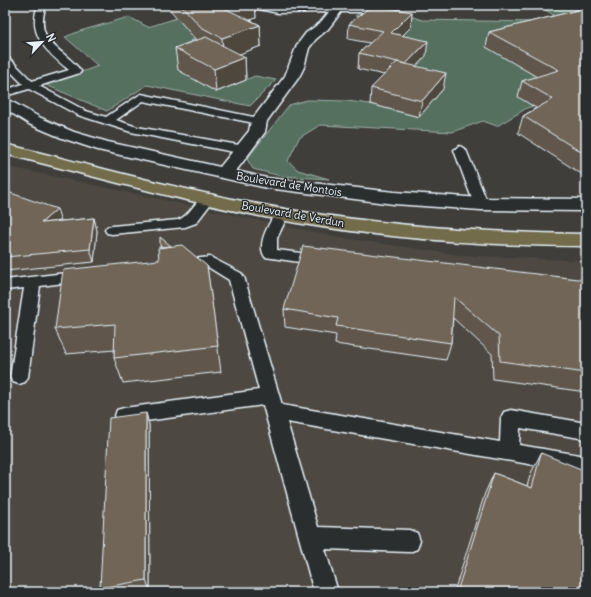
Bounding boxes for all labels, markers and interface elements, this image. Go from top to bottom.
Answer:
north arrow [22,22,62,62]
text: N [43,31,59,44]
street label: Boulevard de Montois [235,169,343,199]
street label: Boulevard de Verdun [240,198,346,230]

